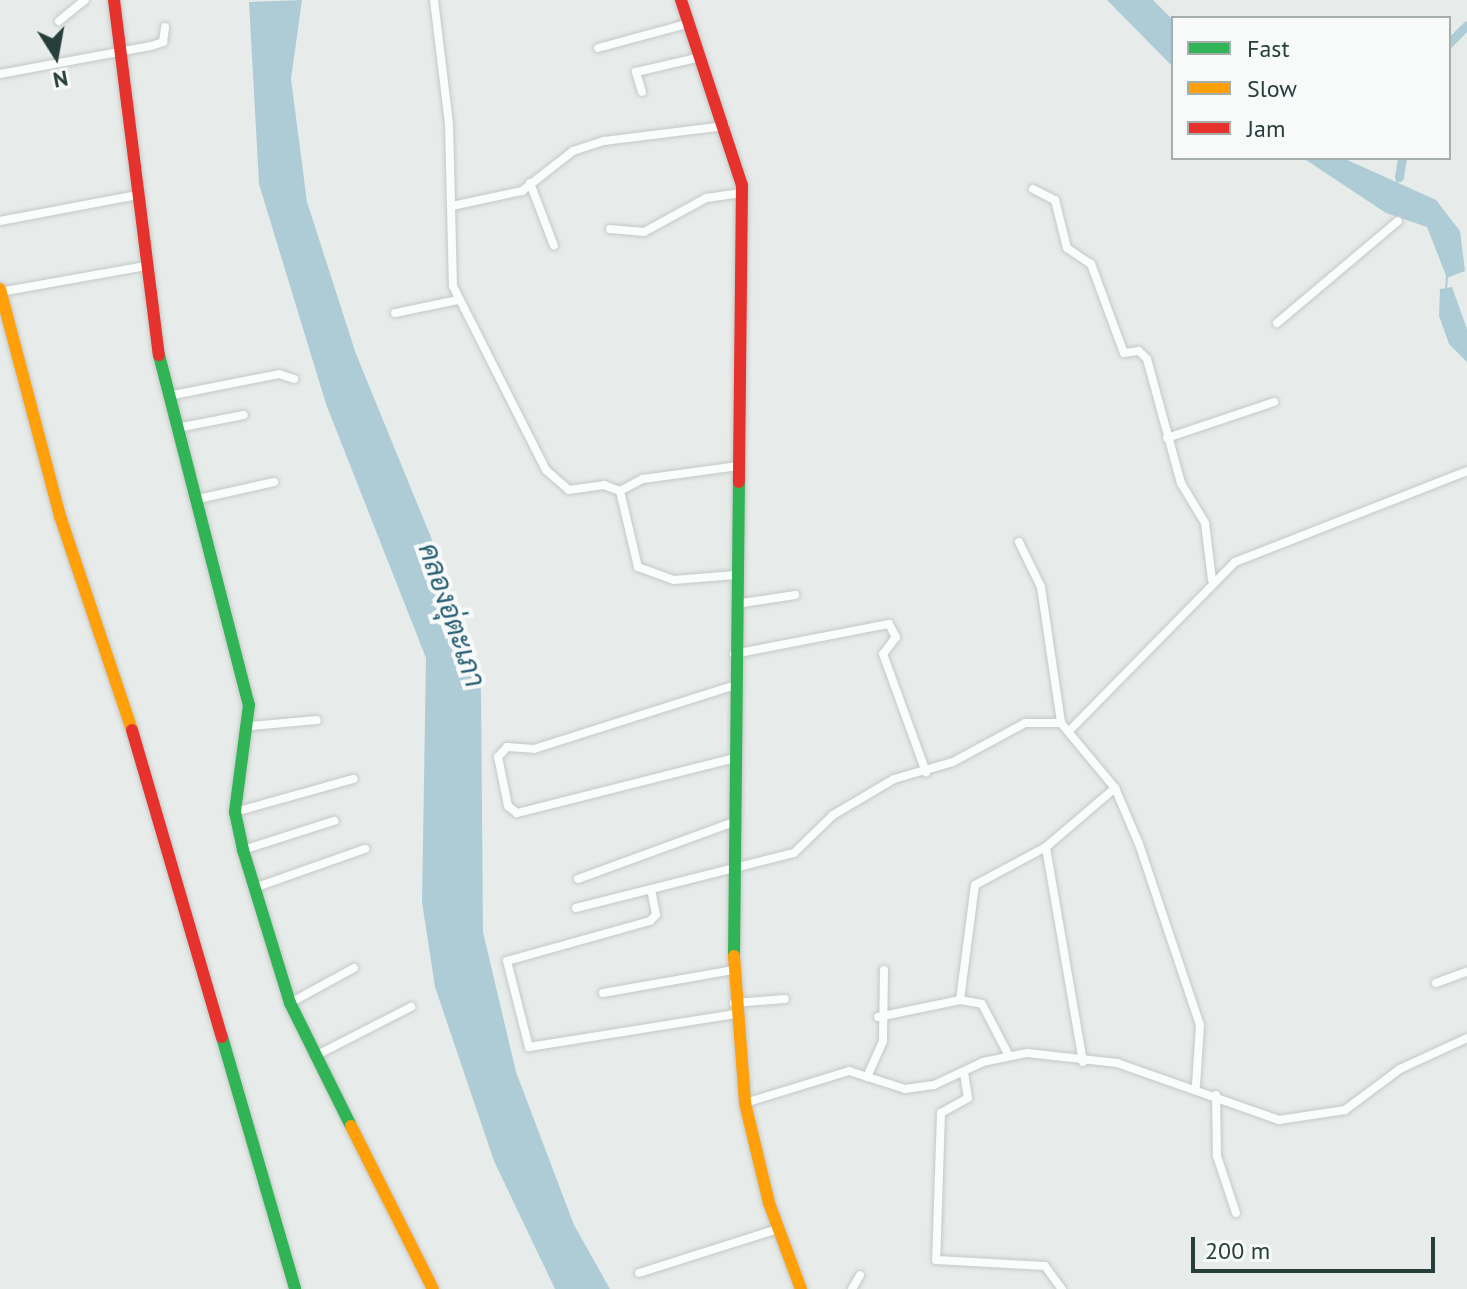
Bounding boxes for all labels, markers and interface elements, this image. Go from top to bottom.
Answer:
north arrow [16,16,96,96]
legend [1171,16,1451,160]
text: Fast [1247,33,1290,64]
text: N [51,64,70,95]
text: Slow [1247,73,1297,104]
text: Jam [1247,113,1285,144]
water label: คลองอุ่ตะเภา [412,539,492,691]
scale bar [1195,1221,1439,1271]
text: 200 m [1205,1235,1270,1266]

